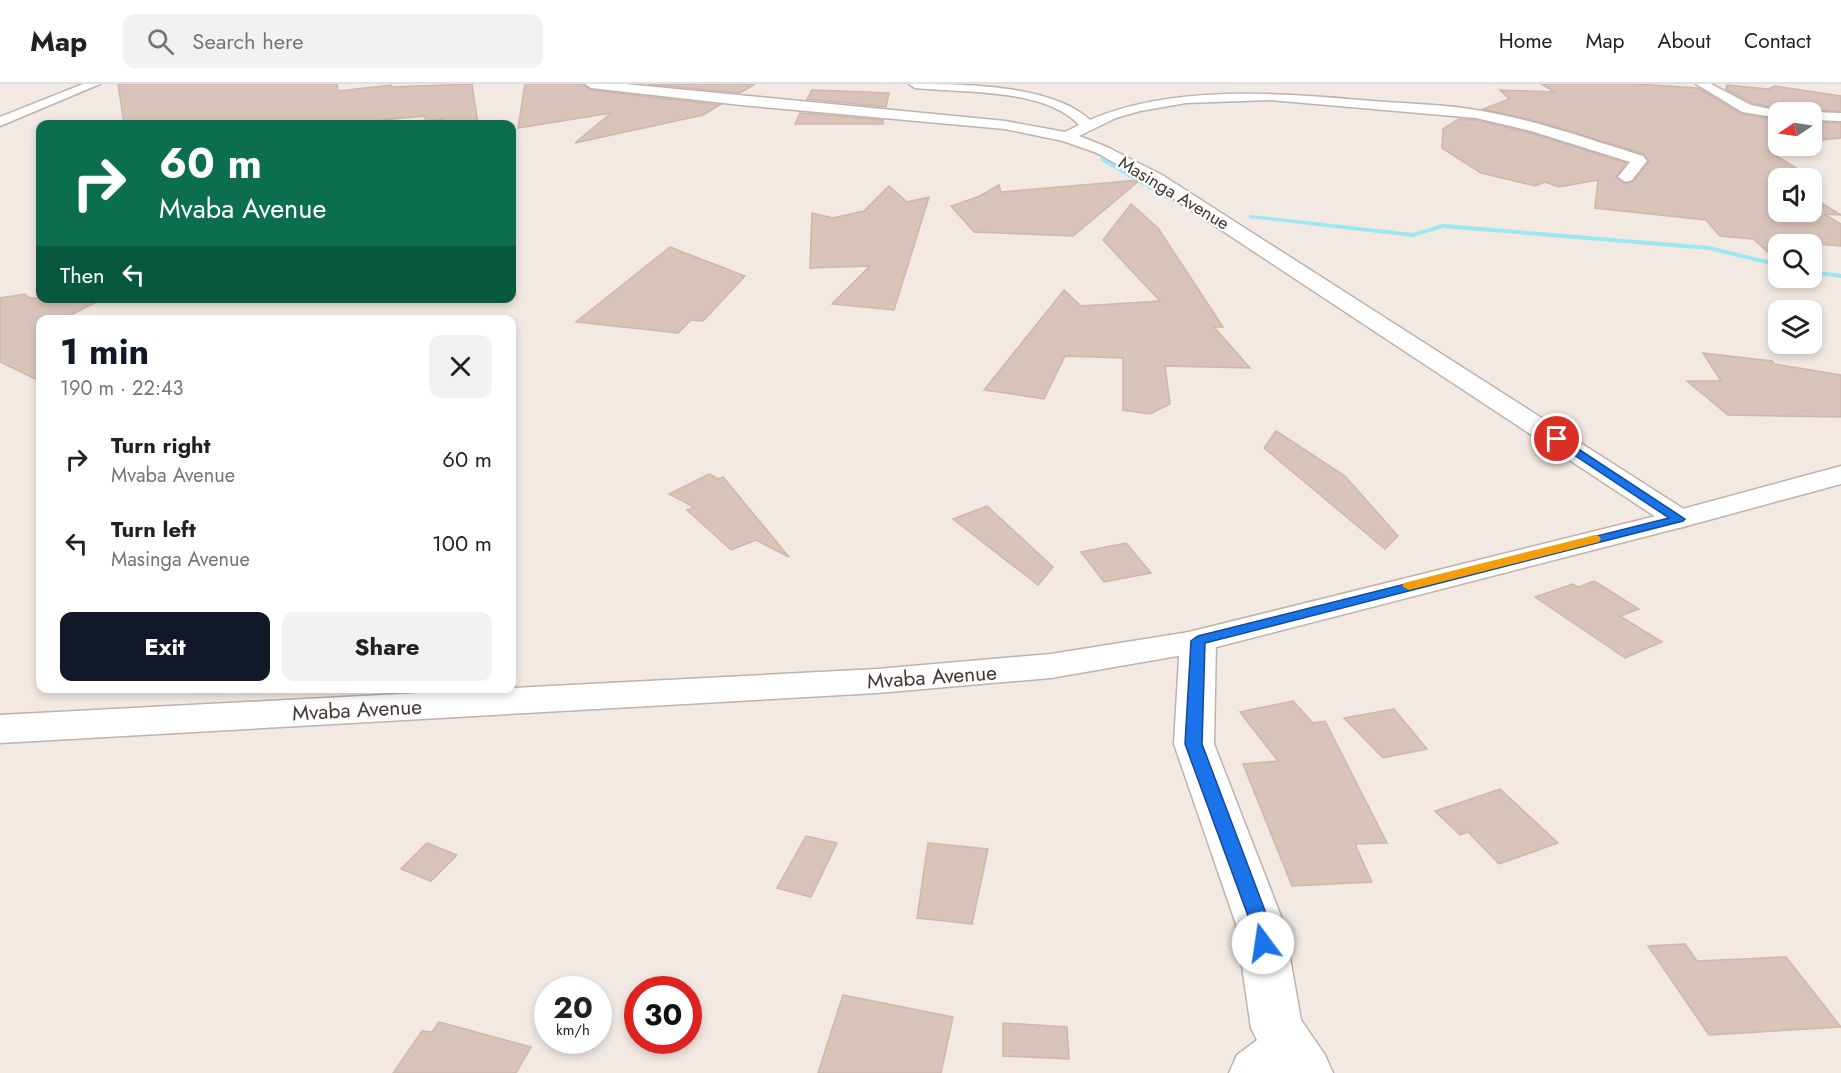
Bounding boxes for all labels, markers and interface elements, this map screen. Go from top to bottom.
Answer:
search box [123,14,543,68]
text: Map [30,21,87,62]
icon: search [144,25,177,58]
text: Search here [192,25,304,57]
text: Home [1499,26,1552,56]
text: Map [1585,26,1625,56]
text: About [1658,26,1711,56]
text: Contact [1744,26,1811,56]
north arrow [1768,102,1822,156]
map controls [1768,102,1822,354]
text: 60 m [159,133,262,194]
icon: right [60,144,138,222]
street label: Masinga Avenue [1114,150,1234,236]
button: sound [1768,168,1822,222]
text: Mvaba Avenue [159,189,326,228]
button: search [1768,234,1822,288]
icon: left [117,258,150,291]
text: Then [60,259,105,291]
button: layers [1768,300,1822,354]
text: 1 min [60,325,149,377]
button: close [429,335,492,398]
text: 190 m · 22:43 [60,374,183,403]
pin [1531,413,1582,464]
icon: arrive [1540,422,1573,455]
text: Turn right [111,429,211,461]
icon: right [60,443,93,476]
text: 60 m [442,443,492,475]
text: Mvaba Avenue [111,461,235,490]
text: Turn left [111,513,196,545]
icon: left [60,527,93,560]
text: 100 m [432,527,492,559]
text: Masinga Avenue [111,545,250,574]
button: Exit [60,612,270,681]
button: Share [282,612,492,681]
street label: Mvaba Avenue [866,657,998,697]
street label: Mvaba Avenue [291,692,423,728]
position arrow [1231,911,1295,975]
speed limit sign: 30 [624,976,702,1054]
text: 20 [553,986,593,1029]
text: km/h [556,1019,590,1041]

